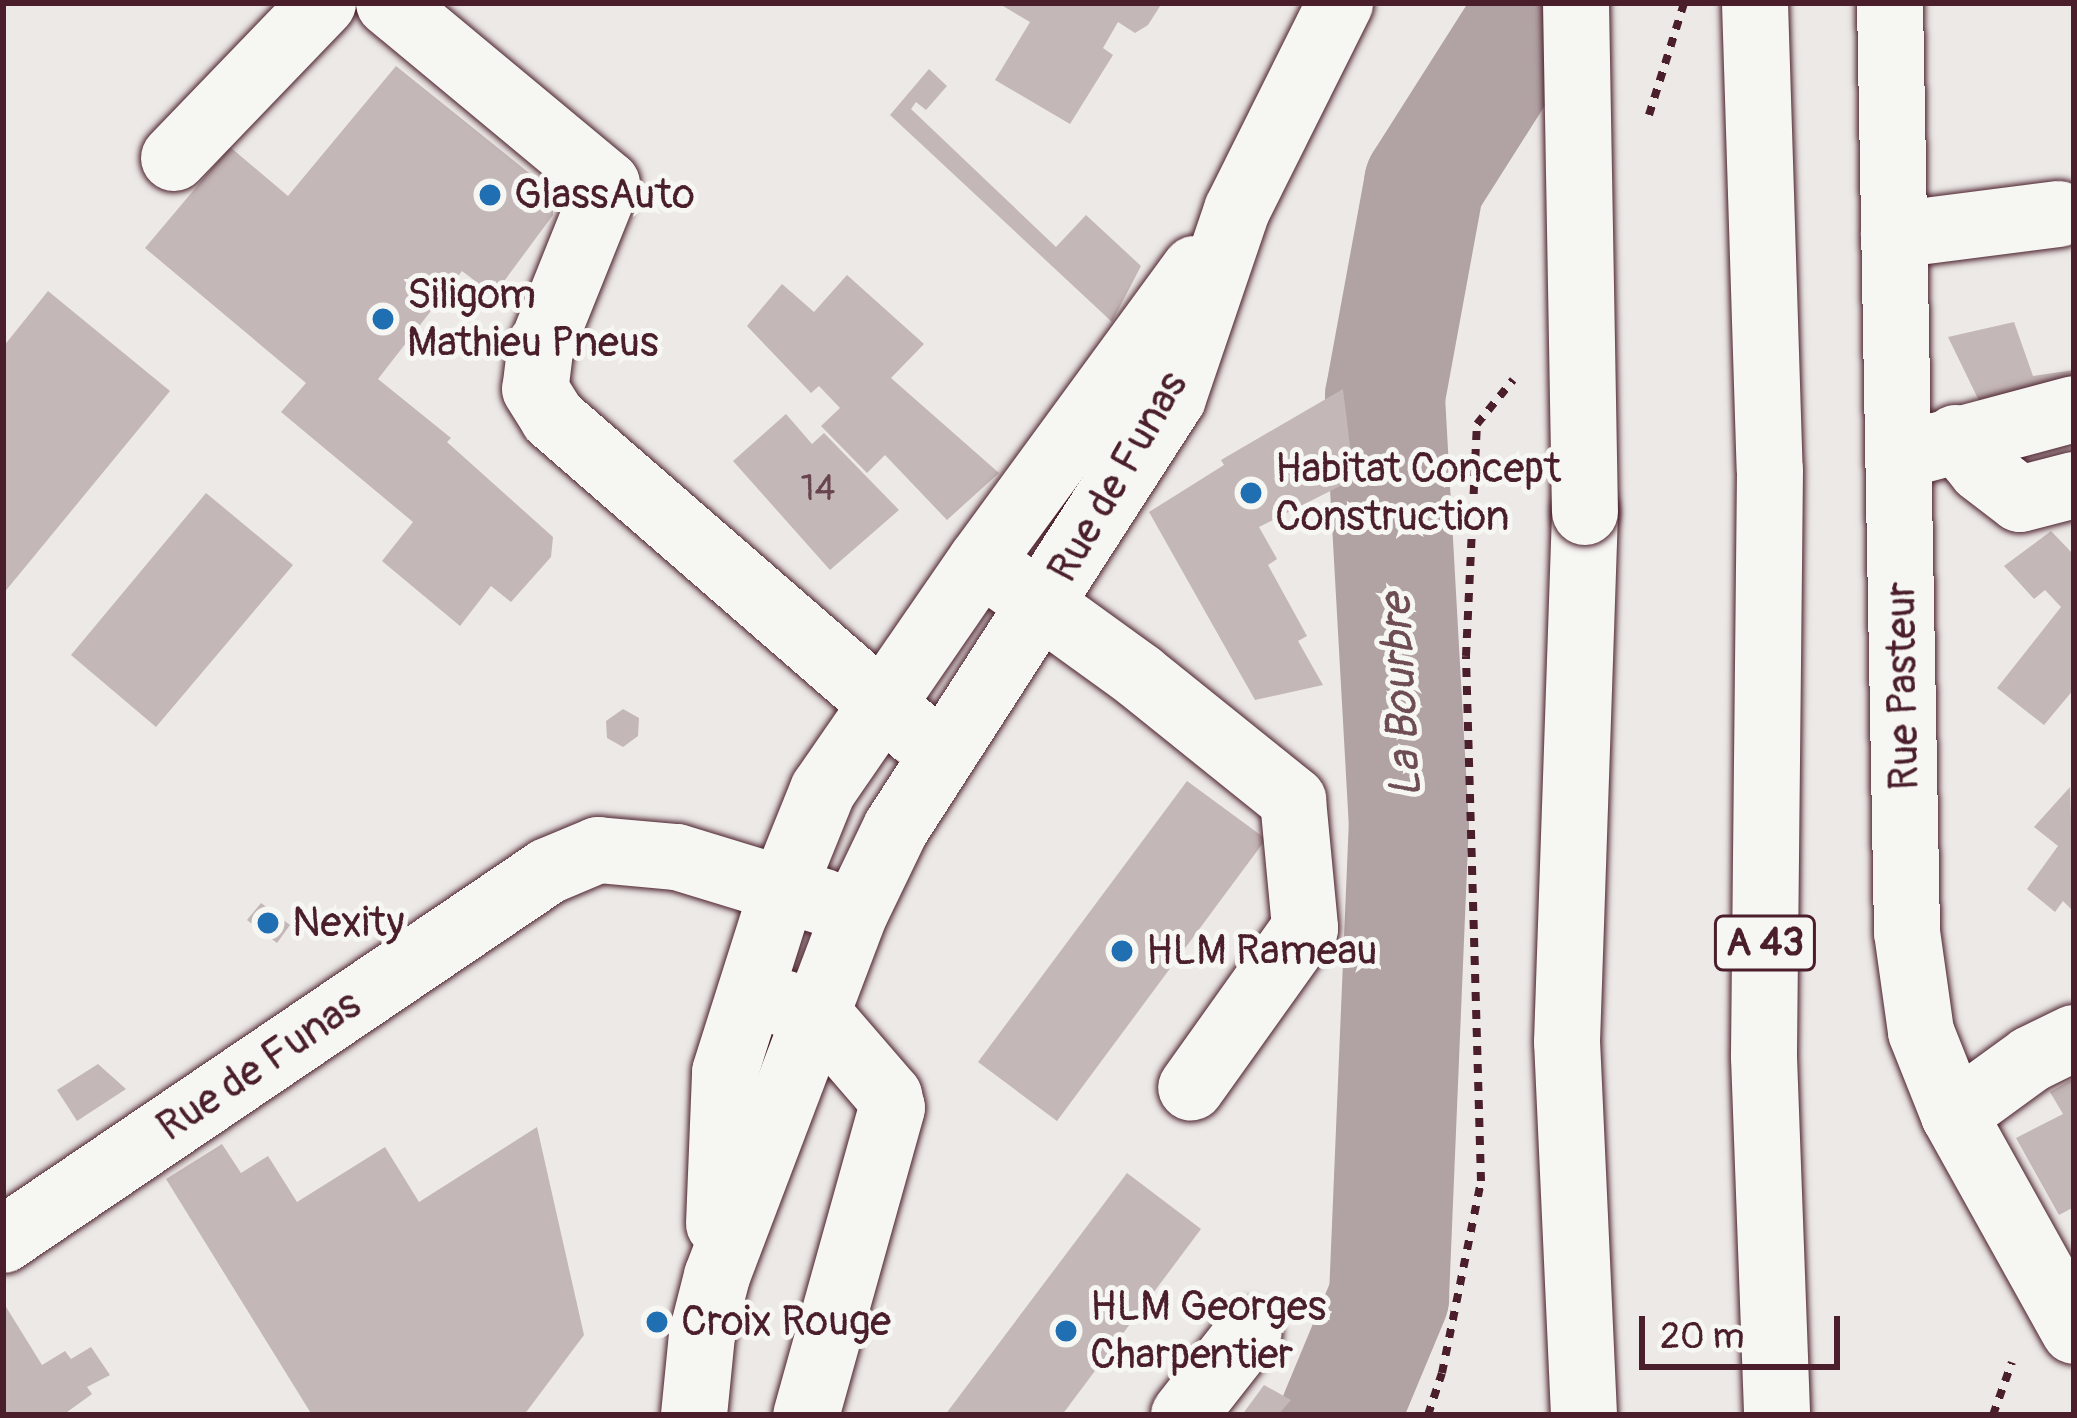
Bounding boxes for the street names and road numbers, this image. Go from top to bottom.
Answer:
street label: Rue de Funas [1038,363,1198,591]
street label: Rue Pasteur [1876,581,1930,791]
road number: A 43 [1711,910,1819,976]
street label: Rue de Funas [148,980,370,1152]

